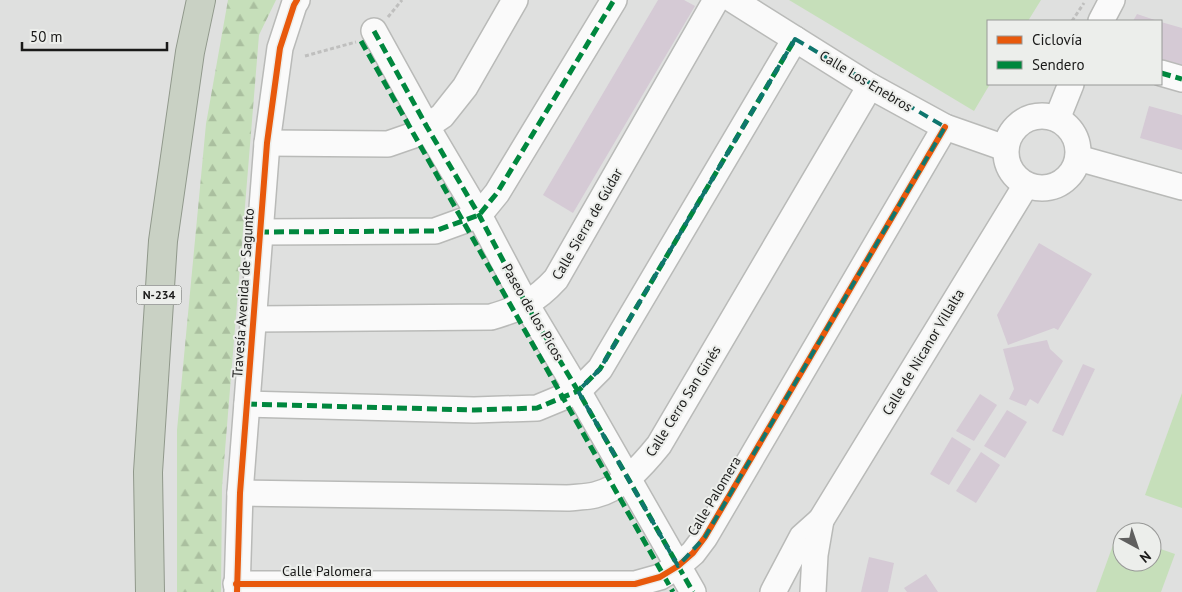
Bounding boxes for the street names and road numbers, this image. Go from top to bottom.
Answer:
street label: Calle Los Enebros [816,46,916,116]
street label: Calle Sierra de Gúdar [548,165,626,283]
street label: Travesía Avenida de Sagunto [228,207,258,379]
street label: Paseo de los Picos [498,260,568,364]
street label: Calle de Nicanor Villalta [878,285,968,419]
road number: N-234 [136,286,182,304]
street label: Calle Cerro San Ginés [641,342,725,460]
street label: Calle Palomera [683,453,745,539]
street label: Calle Palomera [282,562,372,580]

